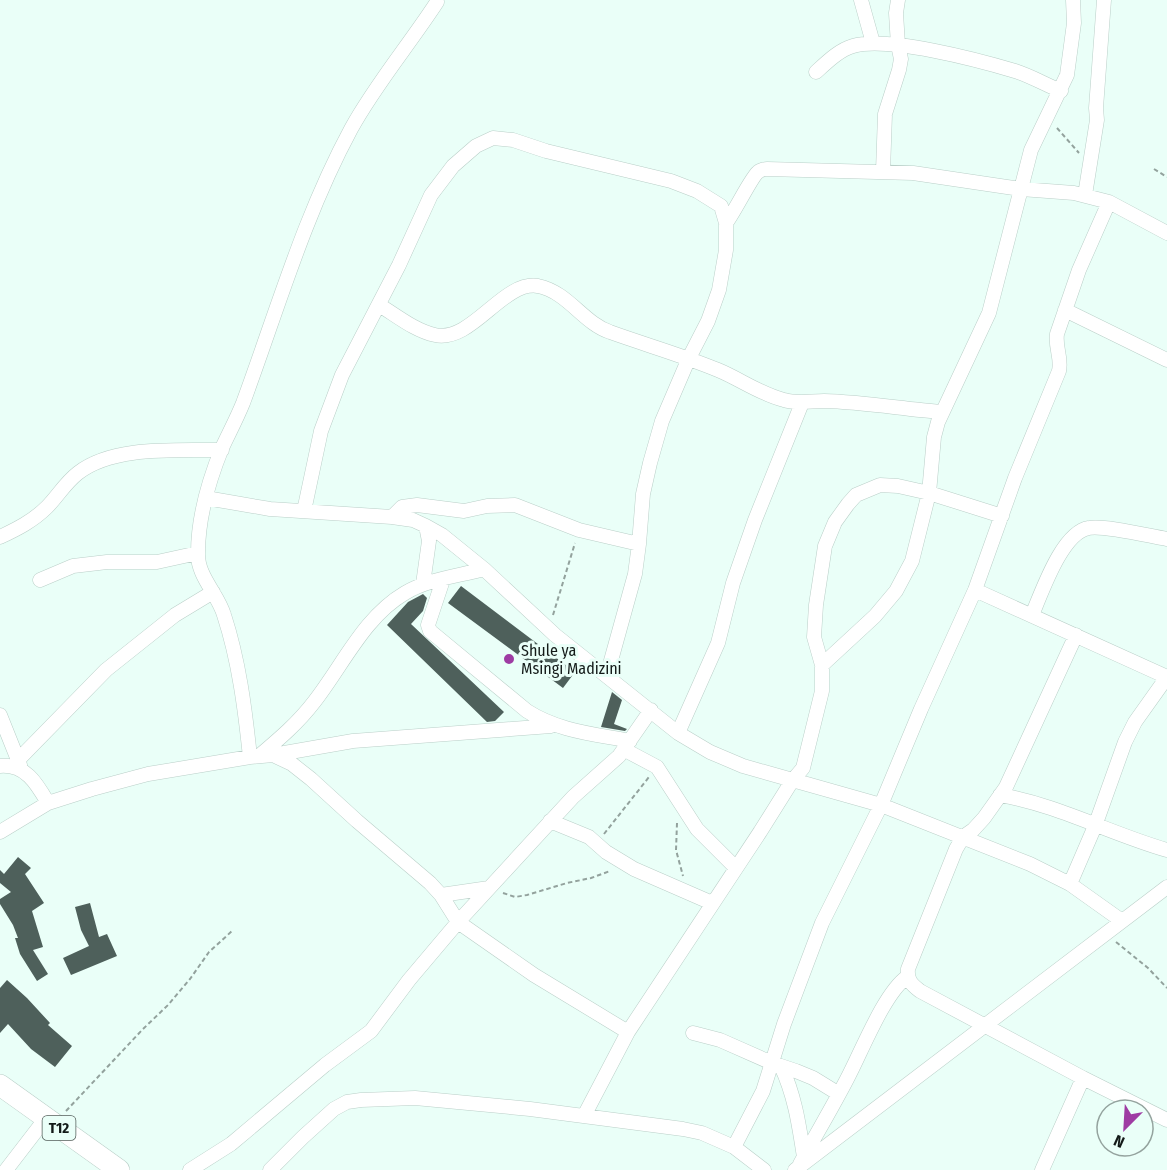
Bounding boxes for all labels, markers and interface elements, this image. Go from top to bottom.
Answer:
place label: Shule ya Msingi Madizini [521,641,622,678]
marker: Shule ya Msingi Madizini [502,652,516,666]
north arrow [1095,1098,1155,1158]
road number: T12 [42,1116,76,1140]
text: N [1111,1131,1127,1152]

